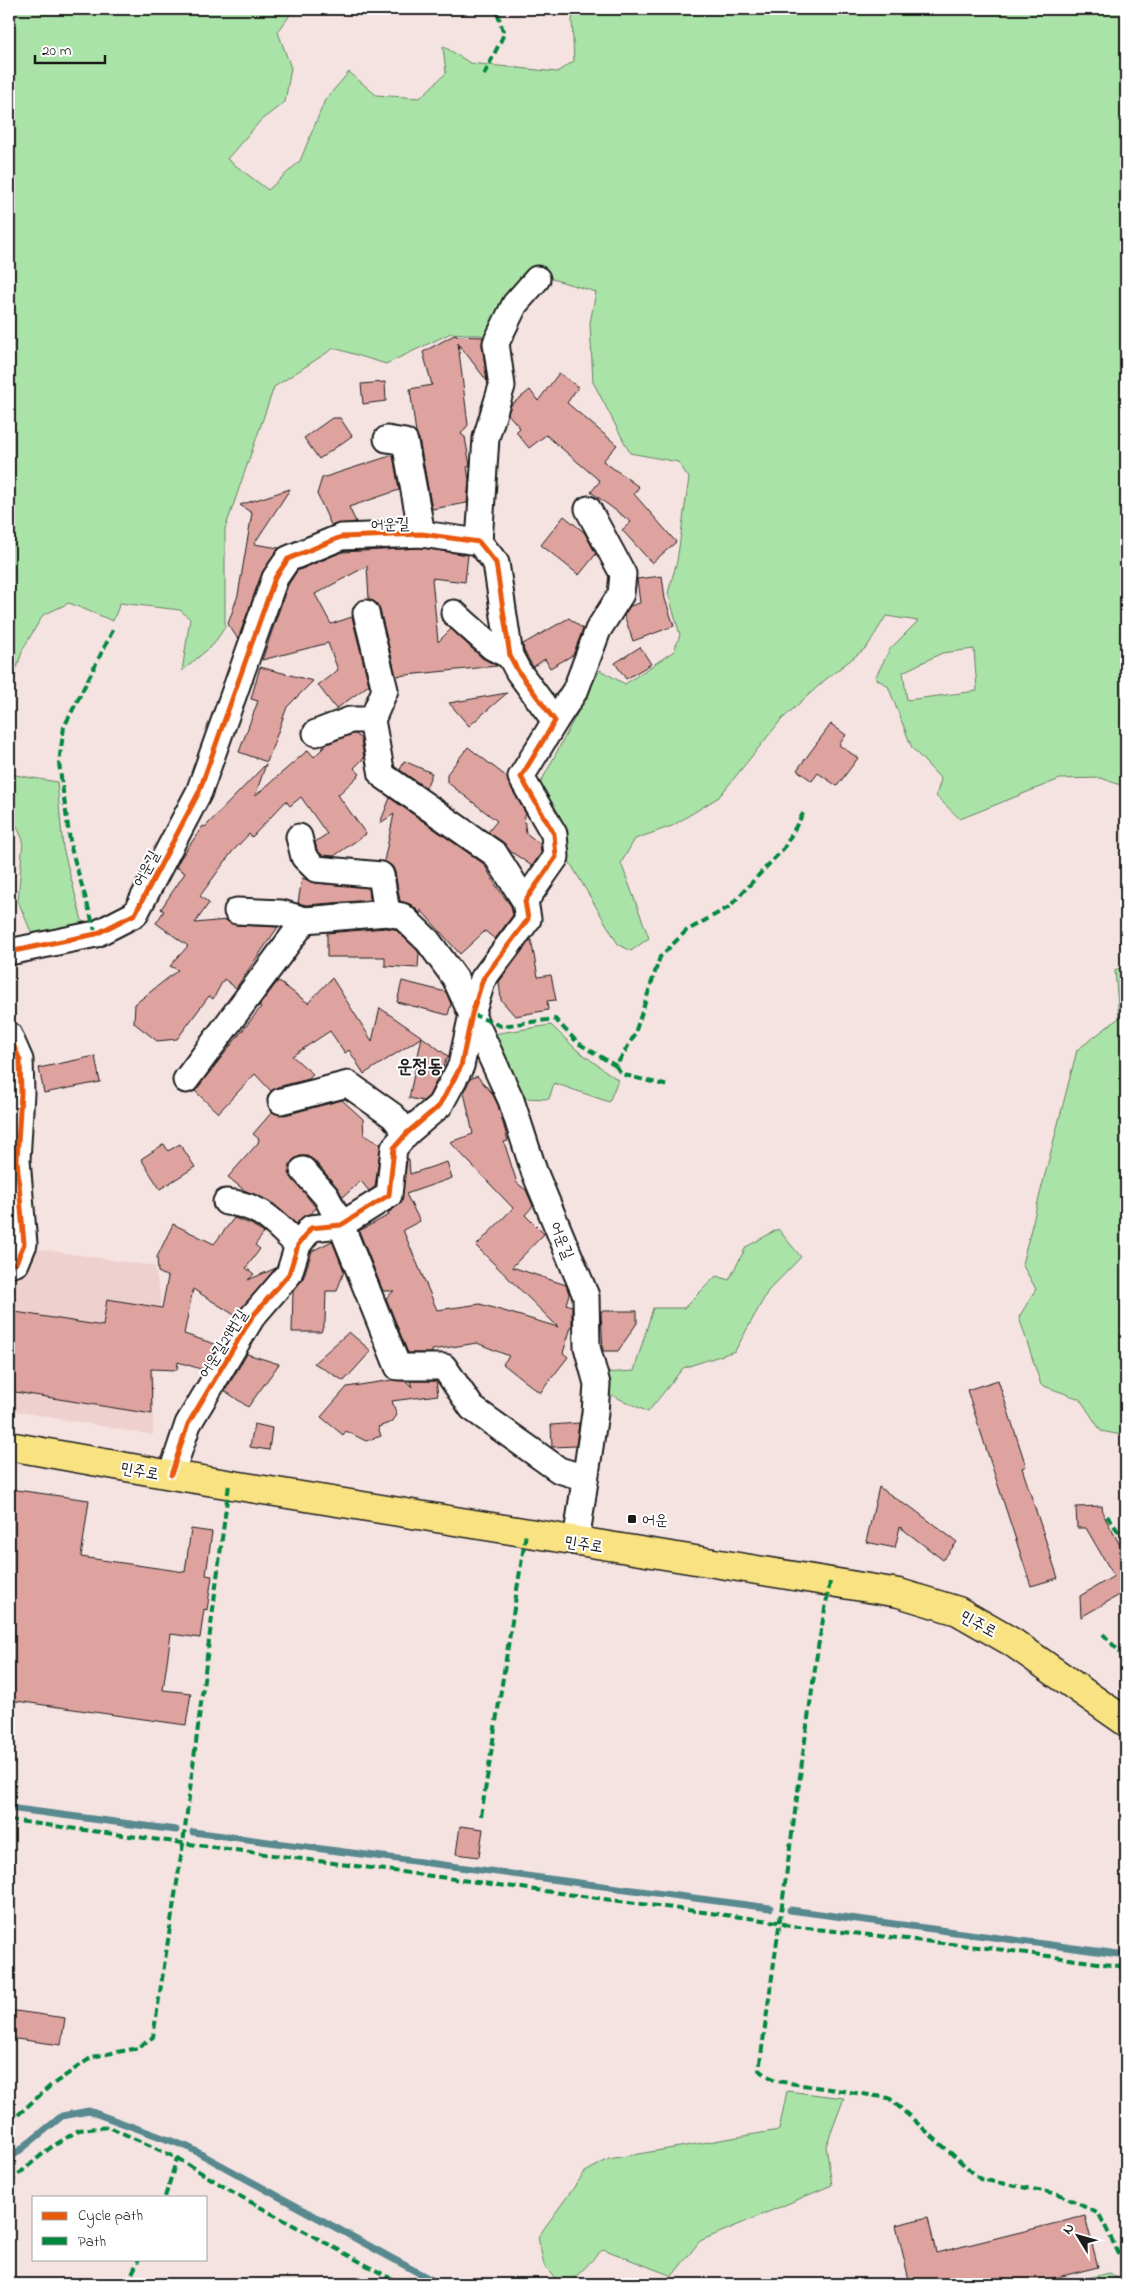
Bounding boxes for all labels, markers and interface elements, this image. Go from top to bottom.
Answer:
scale bar [35,32,105,64]
text: 20 m [42,40,72,62]
street label: 어운길 [370,512,410,538]
street label: 어운길 [127,846,166,892]
district label: 운정동 [397,1054,443,1081]
street label: 어운길 [543,1218,580,1263]
street label: 어운길29번길 [193,1305,254,1383]
street label: 민주로 [119,1457,161,1487]
place label: 어운 [642,1509,668,1533]
marker: 어운 [626,1513,638,1525]
street label: 민주로 [563,1530,605,1560]
street label: 민주로 [955,1605,1001,1645]
legend [32,2196,208,2260]
text: Cycle path [78,2205,143,2228]
north arrow [1052,2210,1102,2260]
text: N [1058,2219,1080,2239]
text: Path [78,2231,106,2253]

